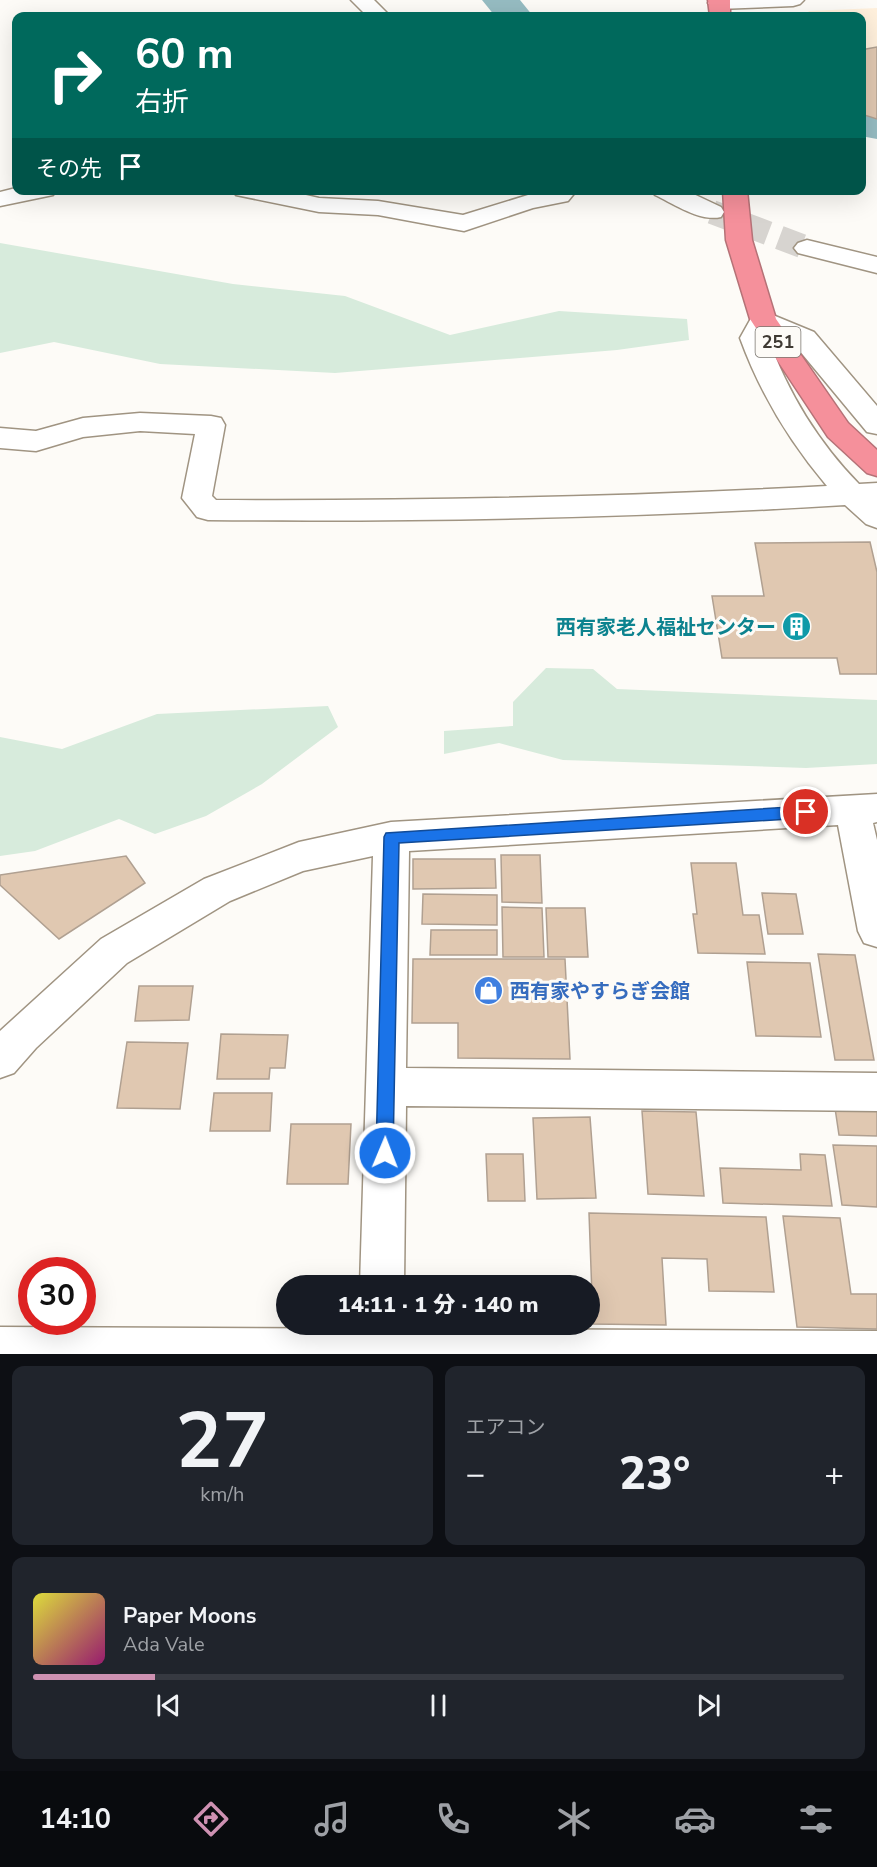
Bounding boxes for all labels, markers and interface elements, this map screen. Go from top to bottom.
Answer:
text: 60 m [135,26,234,83]
icon: right [36,36,114,114]
text: 右折 [135,84,189,121]
icon: arrive [114,150,147,183]
text: その先 [36,154,102,184]
road number: 251 [756,327,800,357]
building icon: 西有家老人福祉センター [781,611,813,643]
place label: 西有家老人福祉センター [556,614,776,641]
pin [780,786,831,837]
icon: arrive [789,795,822,828]
shop icon: 西有家やすらぎ会館 [473,975,505,1007]
place label: 西有家やすらぎ会館 [510,978,690,1005]
position arrow [353,1121,417,1185]
speed limit sign: 30 [18,1257,96,1335]
text: 14:11 · 1 分 · 140 m [337,1290,539,1320]
text: 27 [175,1388,269,1495]
text: エアコン [466,1414,546,1441]
text: 23° [619,1444,690,1505]
text: − [466,1452,485,1497]
text: + [824,1452,844,1497]
text: km/h [200,1481,244,1508]
text: Paper Moons [123,1601,257,1631]
text: Ada Vale [123,1631,205,1658]
icon: previous [152,1689,185,1722]
icon: pause [422,1689,455,1722]
icon: next [692,1689,725,1722]
icon: directions [190,1798,232,1840]
icon: music [311,1798,353,1840]
icon: phone [432,1798,474,1840]
icon: climate [553,1798,595,1840]
icon: car [674,1798,716,1840]
icon: filters [795,1798,837,1840]
text: 14:10 [40,1801,111,1838]

